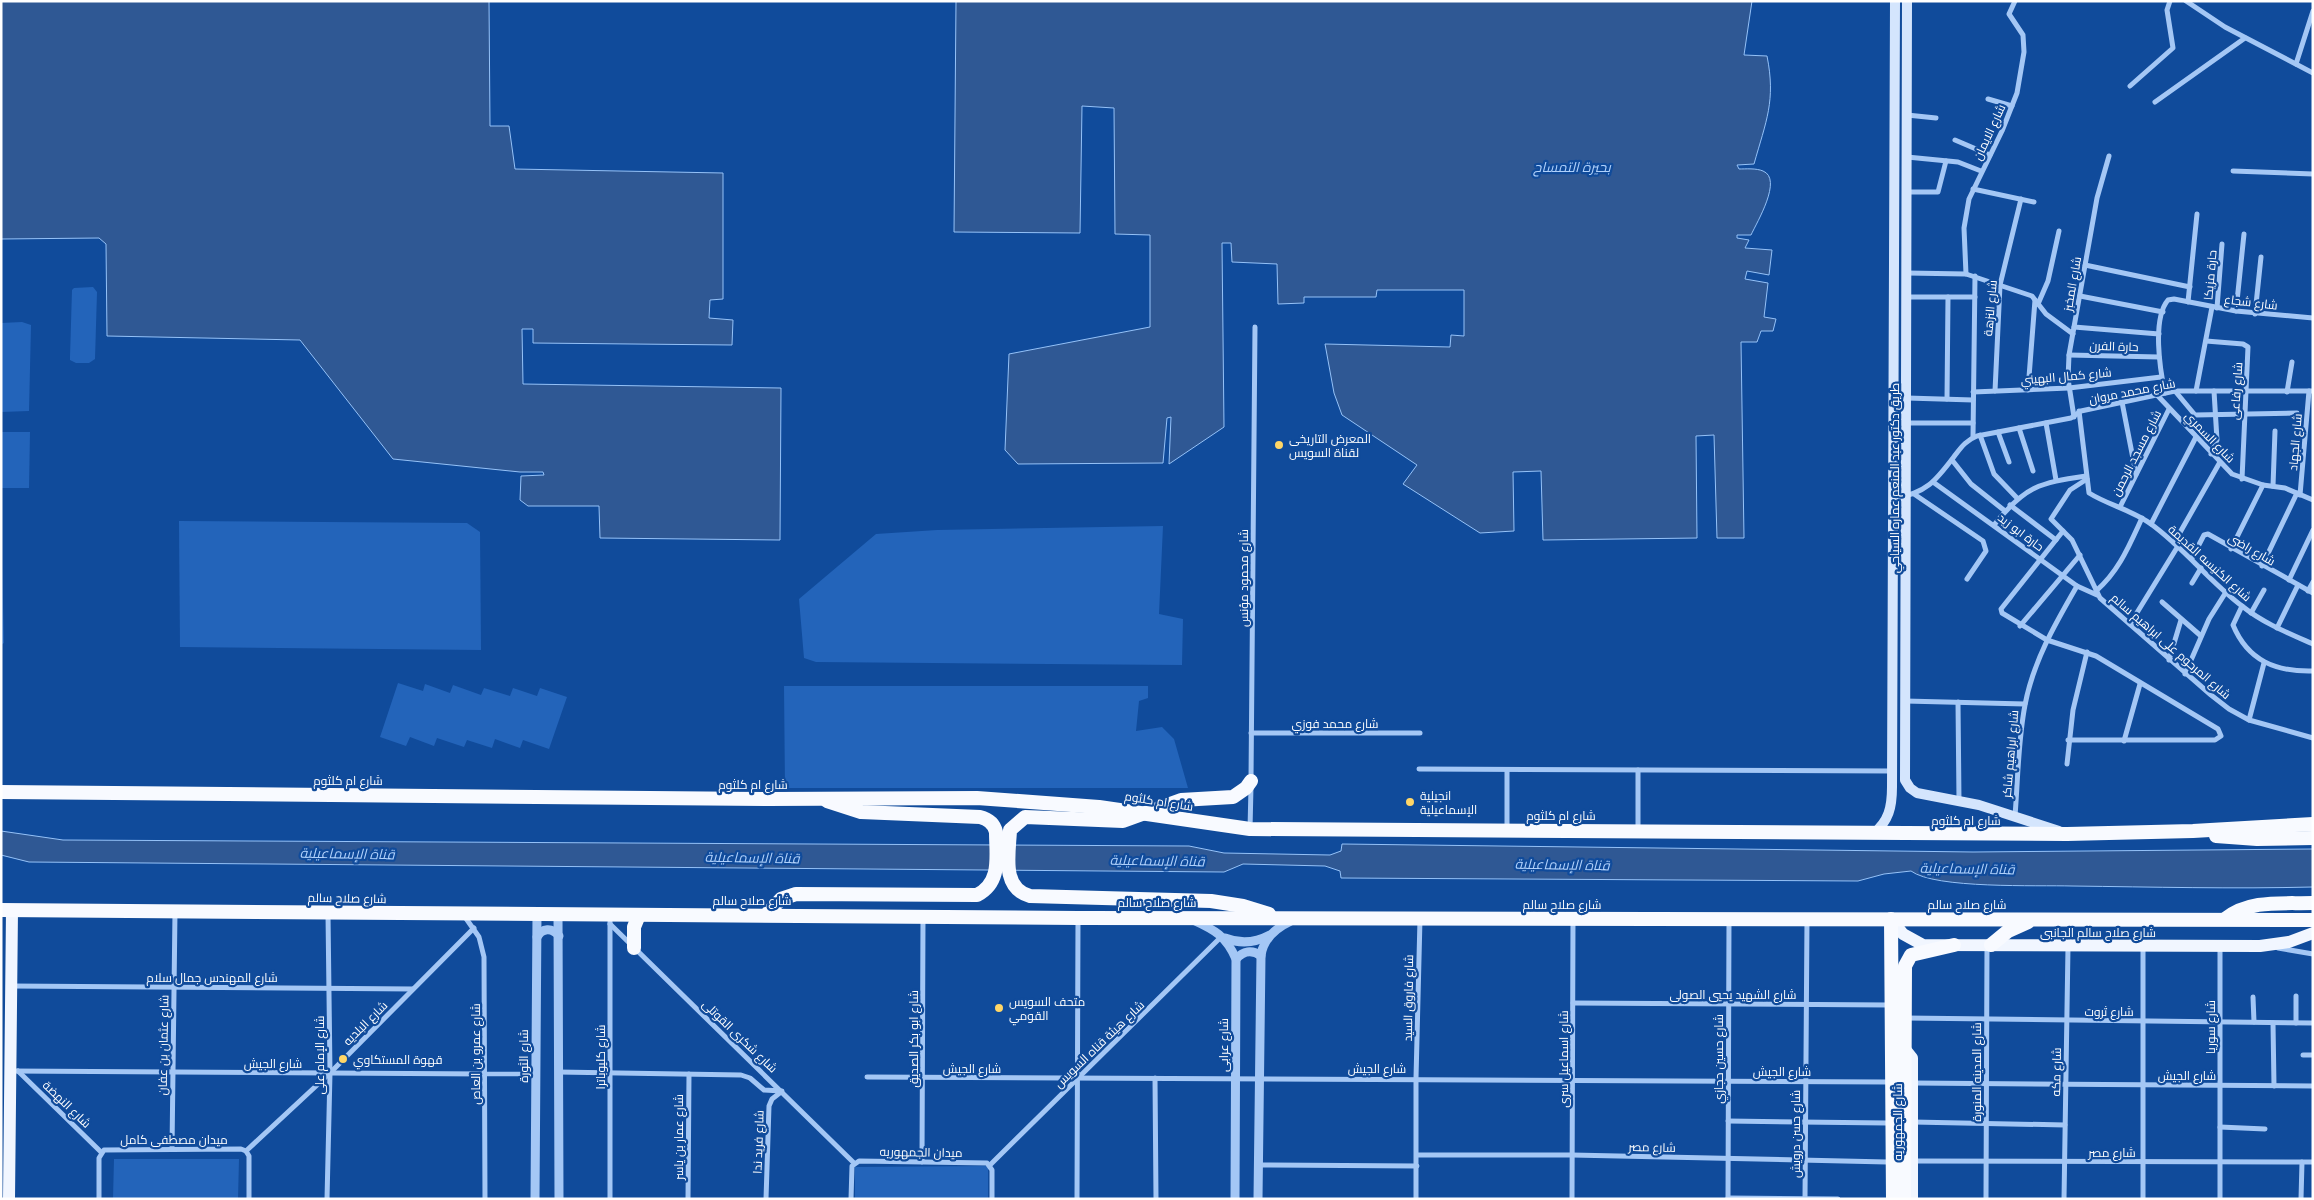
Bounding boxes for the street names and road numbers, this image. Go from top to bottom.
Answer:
street label: شارع الايمان [1970,102,2009,163]
street label: حارة مزيكا [2200,249,2220,301]
street label: شارع المخبز [2060,255,2085,314]
street label: شارع النزهة [1980,279,2001,337]
street label: شارع شجاع [2223,291,2279,314]
street label: حارة الفرن [2089,338,2139,354]
street label: شارع رفاعى [2226,361,2247,421]
street label: شارع كمال البهيني [2020,365,2112,390]
street label: شارع محمد مروان [2087,375,2177,408]
street label: طريق دكتور عبد المنعم عماره السياحي [1887,383,1905,573]
street label: شارع مسجد الرحمن [2108,408,2165,499]
street label: شارع السمري [2180,408,2238,468]
street label: شارع الجهاد [2285,413,2306,471]
street label: حارة ابو زيد [1995,510,2047,554]
street label: شارع الكنيسه القديمة [2165,522,2255,605]
street label: شارع محمود مؤنس [1236,529,1252,627]
street label: شارع راضى [2225,530,2278,569]
street label: شارع المرحوم على ابراهيم سالم [2107,590,2234,703]
street label: شارع ابراهيم شاكر [1999,709,2022,800]
street label: شارع محمد فوزي [1292,716,1379,734]
street label: شارع ام كلثوم [313,773,383,789]
street label: شارع ام كلثوم [718,777,788,793]
street label: شارع ام كلثوم [1123,788,1194,815]
street label: شارع ام كلثوم [1526,808,1596,824]
street label: شارع ام كلثوم [1931,813,2001,829]
street label: شارع صلاح سالم [307,890,387,907]
street label: شارع صلاح سالم [713,893,792,909]
street label: شارع صلاح سالم [1118,895,1197,911]
street label: شارع صلاح سالم [1523,897,1602,913]
street label: شارع صلاح سالم [1928,897,2007,913]
street label: شارع صلاح سالم الجانبى [2040,925,2156,941]
street label: شارع فاروق السيد [1400,954,1417,1042]
street label: شارع المهندس جمال سلام [146,970,278,986]
street label: شارع الشهيد يحيي الصولى [1670,987,1797,1003]
street label: شارع ابو بكر الصديق [906,990,922,1088]
street label: شارع عثمان بن عفان [155,994,172,1095]
street label: شارع شكرى القوتلى [699,996,781,1076]
street label: شارع هيئة قناه السويس [1051,997,1148,1092]
street label: شارع البلديه [340,998,391,1049]
street label: شارع سوريا [2203,1000,2219,1054]
street label: شارع عمرو بن العاص [468,1003,484,1105]
street label: شارع ثروت [2084,1004,2134,1020]
street label: شارع اسماعيل سرى [1556,1010,1572,1108]
street label: شارع حسين حجازي [1711,1014,1729,1104]
street label: شارع الإمام على [312,1016,328,1094]
street label: شارع عرابى [1216,1018,1232,1072]
street label: شارع المدينه المنورة [1969,1022,1985,1122]
street label: شارع كليوباترا [593,1025,609,1089]
street label: شارع الثورة [516,1029,532,1083]
street label: شارع مكه [2048,1047,2065,1097]
street label: شارع الجيش [244,1056,302,1072]
street label: شارع الجيش [943,1061,1001,1077]
street label: شارع الجيش [1348,1061,1406,1077]
street label: شارع الجيش [1753,1064,1811,1080]
street label: شارع الجيش [2158,1068,2216,1084]
street label: شارع النهضة [39,1077,94,1132]
street label: شارع الجمهوريه [1890,1083,1906,1161]
street label: شارع حسن درويش [1788,1090,1804,1178]
street label: شارع عمار بن ياسر [671,1094,687,1181]
street label: شارع فريد ندا [749,1110,768,1174]
street label: ميدان مصطفى كامل [120,1132,228,1147]
street label: شارع مصر [1627,1139,1676,1156]
street label: ميدان الجمهوريه [879,1144,963,1160]
street label: شارع مصر [2087,1145,2136,1161]

